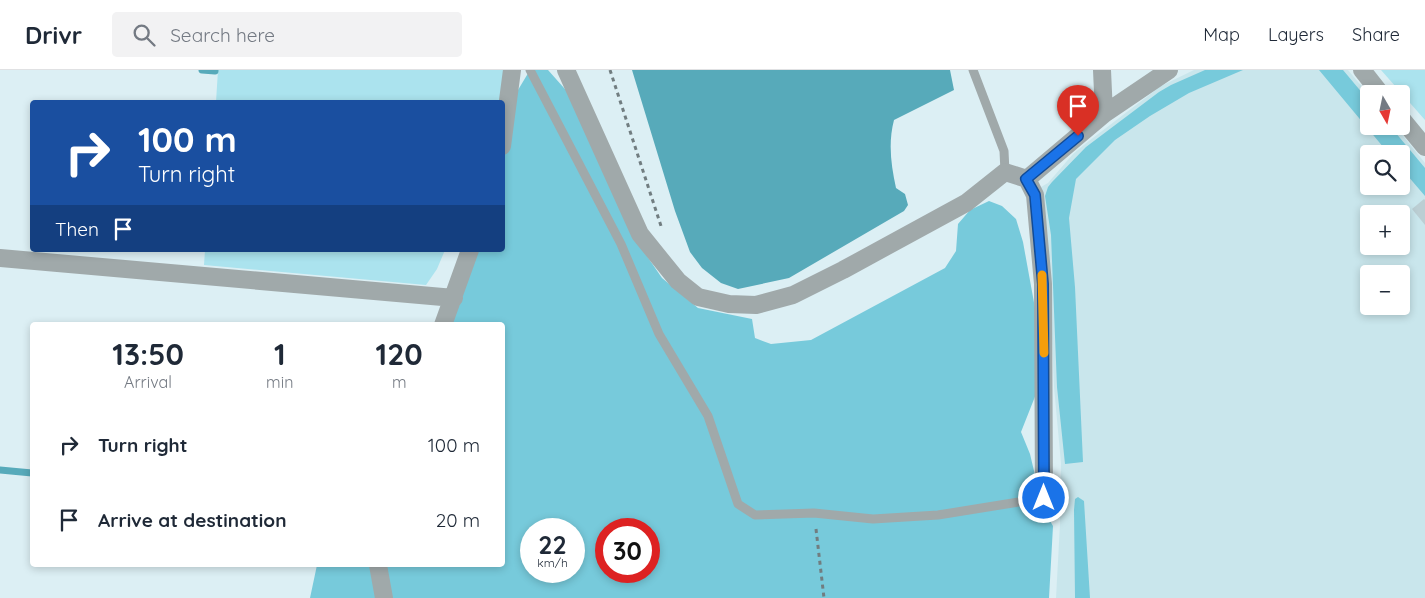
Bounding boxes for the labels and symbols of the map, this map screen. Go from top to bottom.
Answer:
pin [1057,85,1099,136]
north arrow [1360,85,1410,135]
position arrow [1017,471,1069,523]
speed limit sign: 30 [595,518,660,583]

